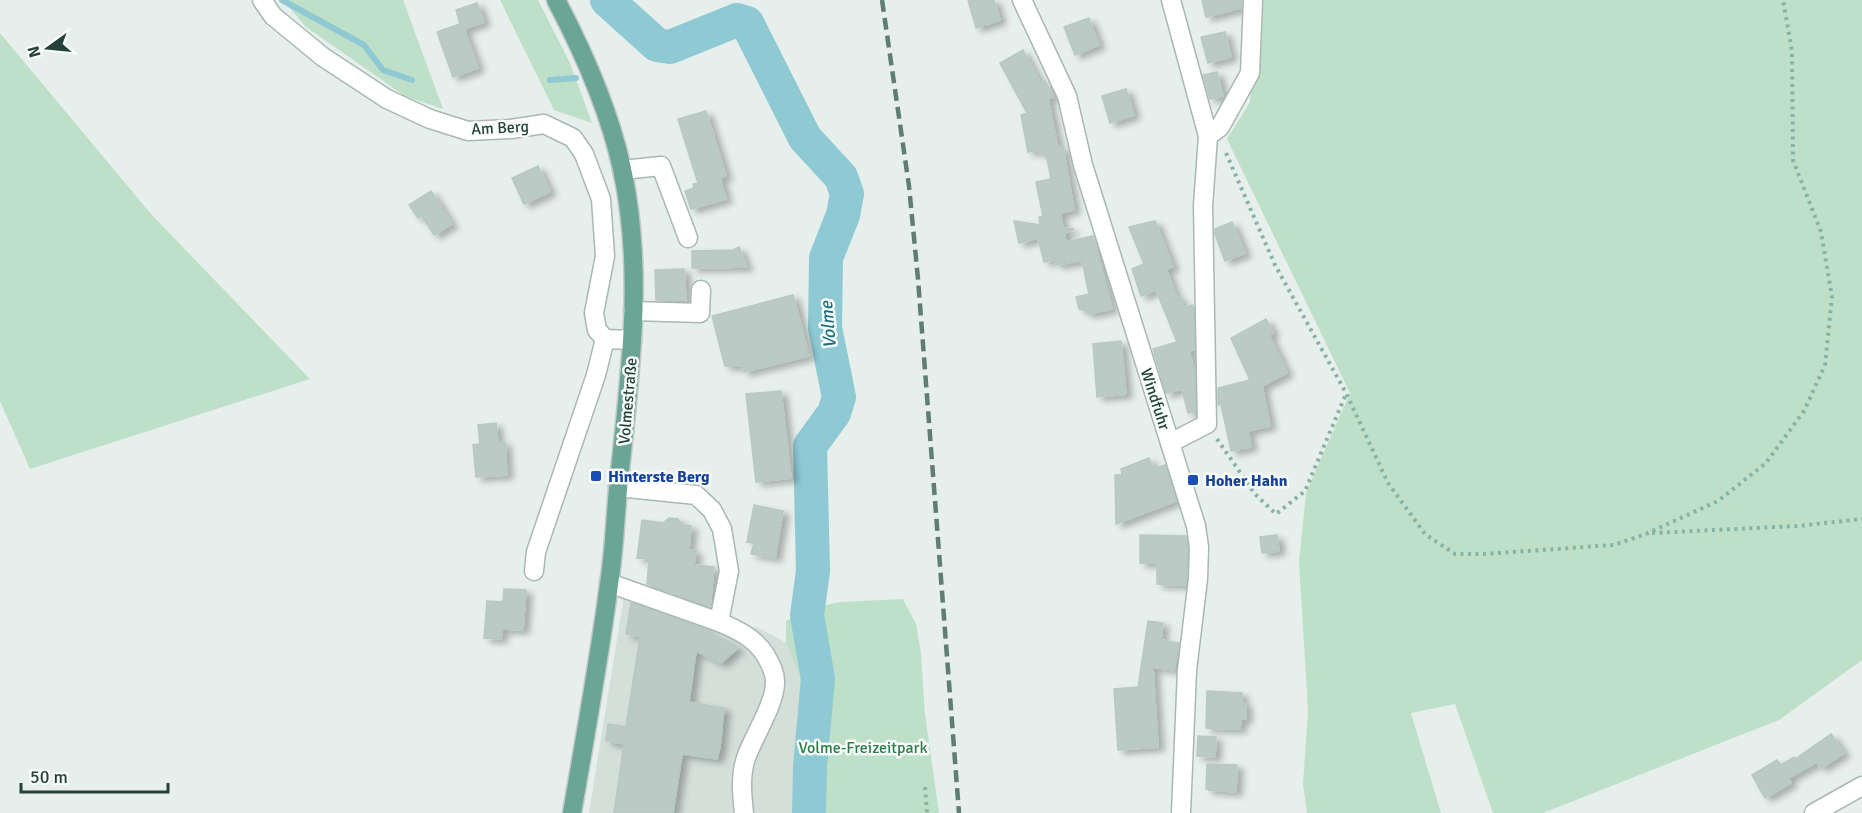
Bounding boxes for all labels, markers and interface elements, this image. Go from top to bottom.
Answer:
north arrow [18,18,78,78]
text: N [23,44,46,60]
street label: Am Berg [471,116,530,140]
water label: Volme [815,299,841,350]
street label: Volmestraße [614,357,642,445]
street label: Windfuhr [1136,366,1174,433]
place label: Hinterste Berg [608,467,710,487]
marker: Hinterste Berg [589,469,603,483]
place label: Hoher Hahn [1205,471,1288,491]
marker: Hoher Hahn [1186,473,1200,487]
park label: Volme-Freizeitpark [799,738,927,758]
scale bar [21,756,168,794]
text: 50 m [30,766,68,788]

